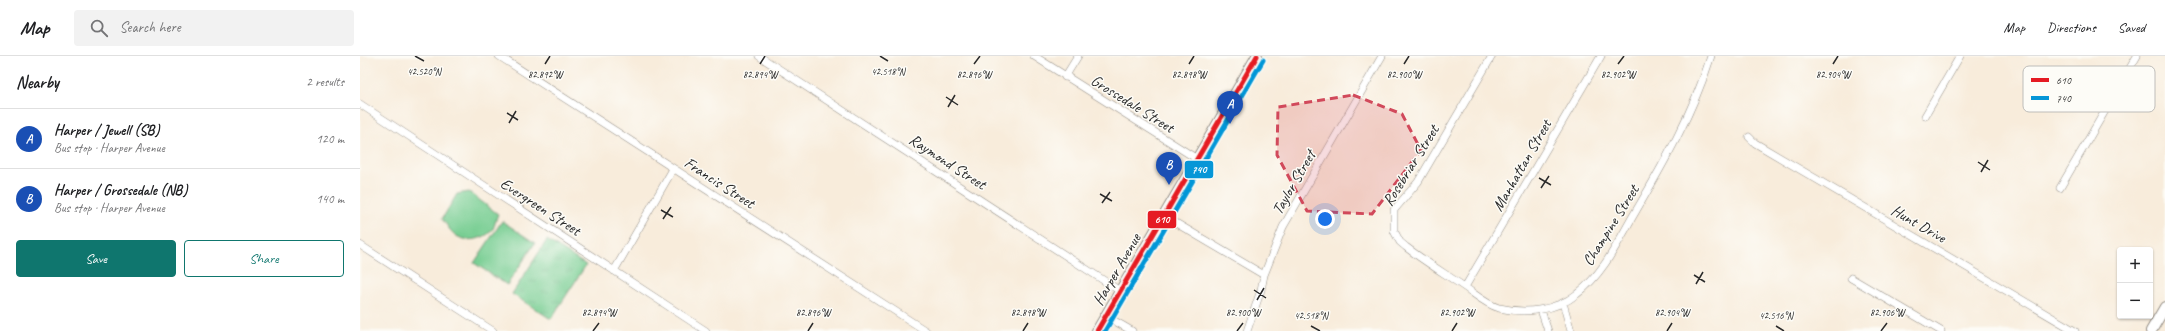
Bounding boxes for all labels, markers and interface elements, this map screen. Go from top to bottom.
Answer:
search box [74,10,354,46]
text: Map [20,16,50,40]
icon: search [88,17,110,39]
text: Search here [120,18,181,37]
text: Map [2004,19,2025,36]
text: Directions [2047,19,2096,36]
text: Saved [2118,19,2145,36]
text: 42.520°N [407,65,443,78]
text: 42.518°N [871,65,907,78]
legend [2023,66,2155,112]
text: 82.892°W [528,68,564,81]
text: 82.894°W [743,68,779,81]
text: 82.896°W [957,68,993,81]
text: 82.898°W [1172,68,1208,81]
text: 82.900°W [1387,68,1423,81]
text: 82.902°W [1601,68,1637,81]
text: 82.904°W [1816,68,1852,81]
street label: Grossedale Street [1087,70,1179,138]
text: Nearby [16,72,59,93]
text: 610 [2056,73,2072,87]
text: 2 results [306,74,344,90]
pin: A [1217,91,1243,124]
text: 740 [2056,91,2072,105]
street label: Manhattan Street [1488,115,1557,215]
street label: Rosebriar Street [1378,120,1444,210]
text: Harper / Jewell (SB) [54,121,159,140]
street label: Raymond Street [905,130,991,195]
text: A [26,131,32,147]
text: 120 m [316,131,344,147]
text: Bus stop · Harper Avenue [54,140,165,156]
street label: Taylor Street [1267,144,1322,218]
pin: B [1156,152,1182,185]
street label: Francis Street [681,153,760,214]
line badge: 740 [1184,160,1214,179]
text: 740 [1192,162,1207,176]
street label: Evergreen Street [496,173,586,241]
street label: Champine Street [1578,180,1644,270]
text: Harper / Grossedale (NB) [54,181,187,200]
text: B [26,191,32,207]
text: 140 m [316,191,344,207]
text: Bus stop · Harper Avenue [54,200,165,216]
street label: Hunt Drive [1888,200,1951,248]
your location [1315,209,1335,229]
line badge: 610 [1147,210,1177,229]
text: 610 [1154,212,1171,226]
street label: Harper Avenue [1088,229,1146,309]
button: Save [16,240,176,277]
button: Share [184,240,344,277]
map controls [2117,247,2153,319]
button: + [2117,247,2153,283]
button: − [2117,283,2153,319]
text: 82.894°W [582,306,618,319]
text: 82.896°W [796,306,832,319]
text: 82.898°W [1011,306,1047,319]
text: 82.900°W [1226,306,1262,319]
text: 82.902°W [1440,306,1476,319]
text: 82.904°W [1655,306,1691,319]
text: 82.906°W [1870,306,1906,319]
text: 42.518°N [1294,309,1330,322]
text: 42.516°N [1759,309,1795,322]

